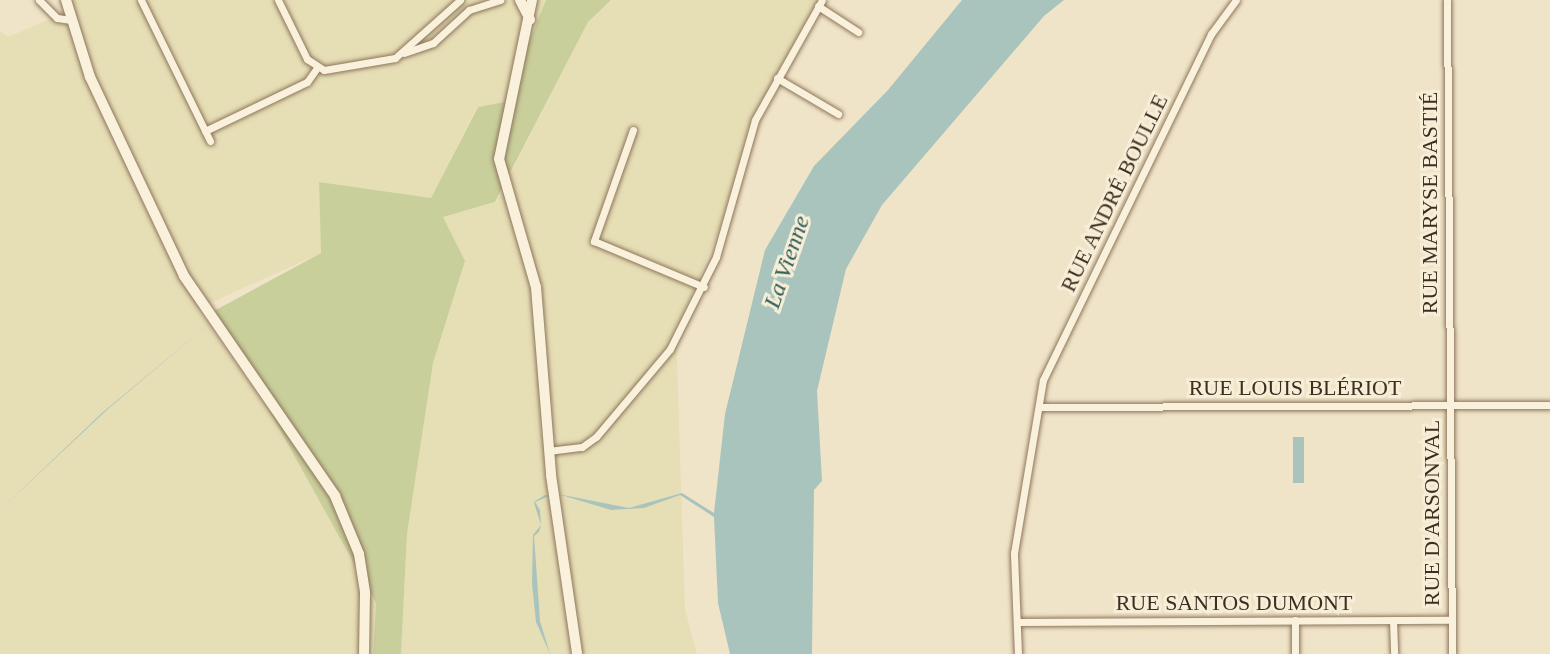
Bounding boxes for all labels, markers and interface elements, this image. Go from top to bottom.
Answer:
street label: RUE ANDRÉ BOULLE [1054,89,1174,297]
street label: RUE MARYSE BASTIÉ [1417,92,1443,314]
water label: La Vienne [758,212,816,312]
street label: RUE LOUIS BLÉRIOT [1189,375,1401,401]
street label: RUE D'ARSONVAL [1419,420,1445,606]
street label: RUE SANTOS DUMONT [1116,590,1352,616]

